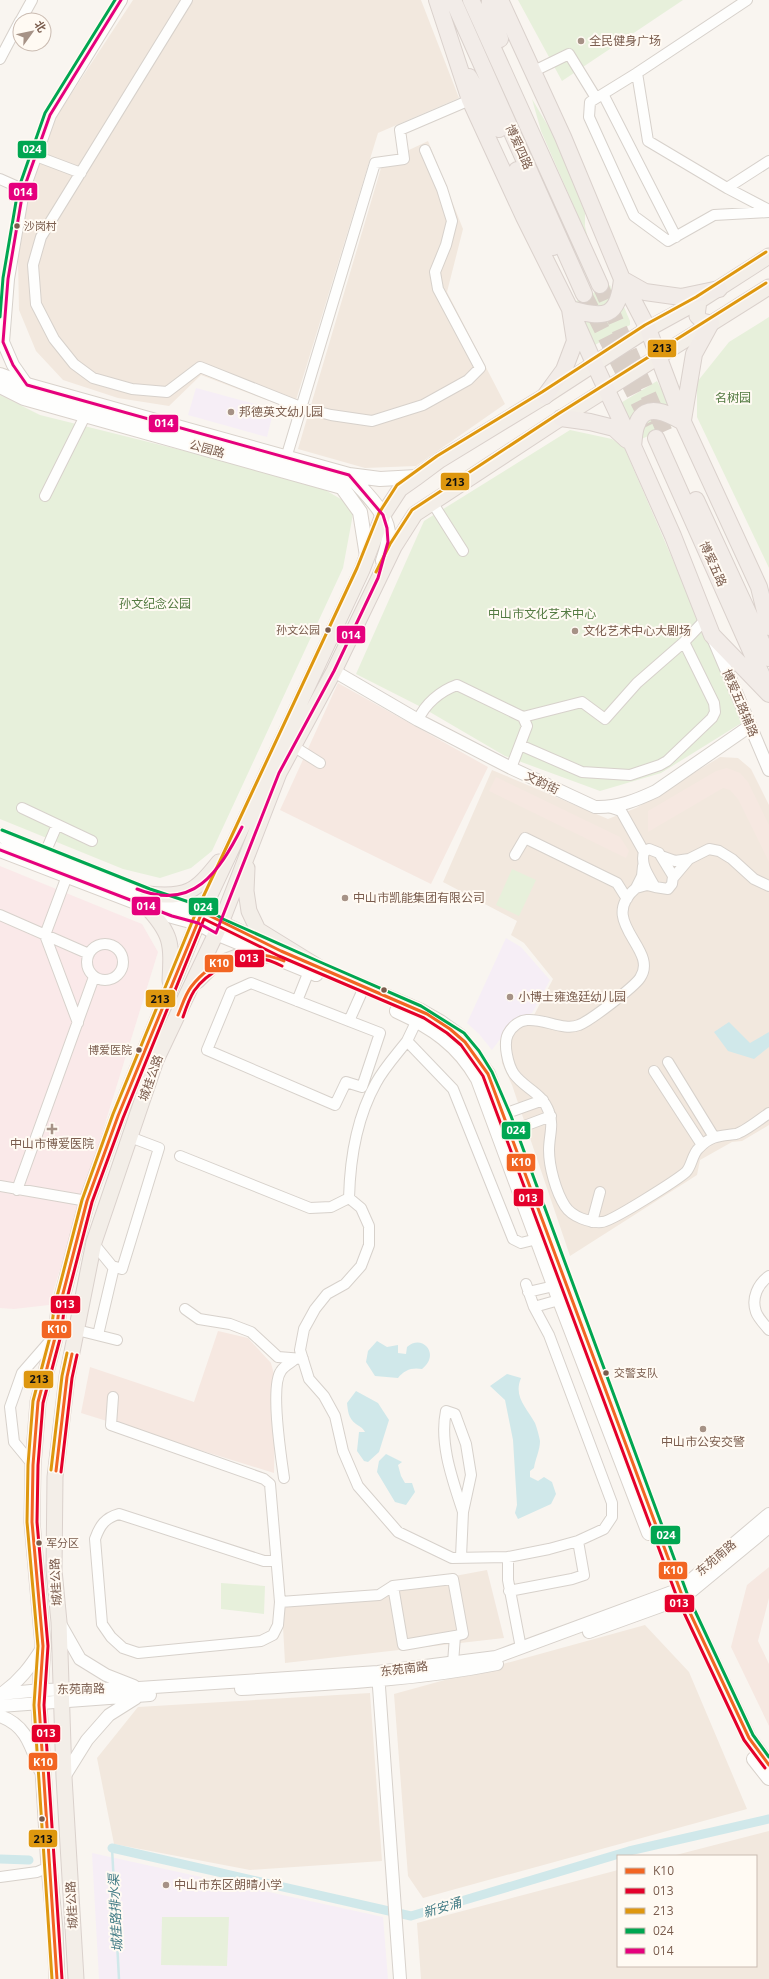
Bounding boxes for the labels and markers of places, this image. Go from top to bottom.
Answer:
place label: 全民健身广场 [589,32,661,49]
marker: 全民健身广场 [576,36,586,46]
place label: 沙岗村 [24,218,57,233]
marker: 沙岗村 [12,221,22,231]
place label: 邦德英文幼儿园 [239,403,323,420]
marker: 邦德英文幼儿园 [226,407,236,417]
place label: 孙文公园 [276,622,320,637]
place label: 文化艺术中心大剧场 [583,622,691,639]
marker: 孙文公园 [323,625,333,635]
marker: 文化艺术中心大剧场 [570,626,580,636]
place label: 中山市凯能集团有限公司 [353,889,485,906]
marker: 中山市凯能集团有限公司 [340,893,350,903]
unlabelled marker [379,985,389,995]
place label: 小博士雍逸廷幼儿园 [518,988,626,1005]
marker: 小博士雍逸廷幼儿园 [505,992,515,1002]
place label: 博爱医院 [88,1042,132,1057]
marker: 博爱医院 [134,1045,144,1055]
marker: 中山市博爱医院 [46,1123,58,1135]
place label: 中山市博爱医院 [10,1135,94,1152]
place label: 交警支队 [614,1365,658,1380]
marker: 交警支队 [601,1368,611,1378]
marker: 中山市公安交警 [698,1424,708,1434]
place label: 中山市公安交警 [661,1433,745,1450]
place label: 军分区 [46,1535,79,1550]
marker: 军分区 [34,1538,44,1548]
unlabelled marker [37,1814,47,1824]
place label: 中山市东区朗晴小学 [174,1876,282,1893]
marker: 中山市东区朗晴小学 [161,1880,171,1890]

